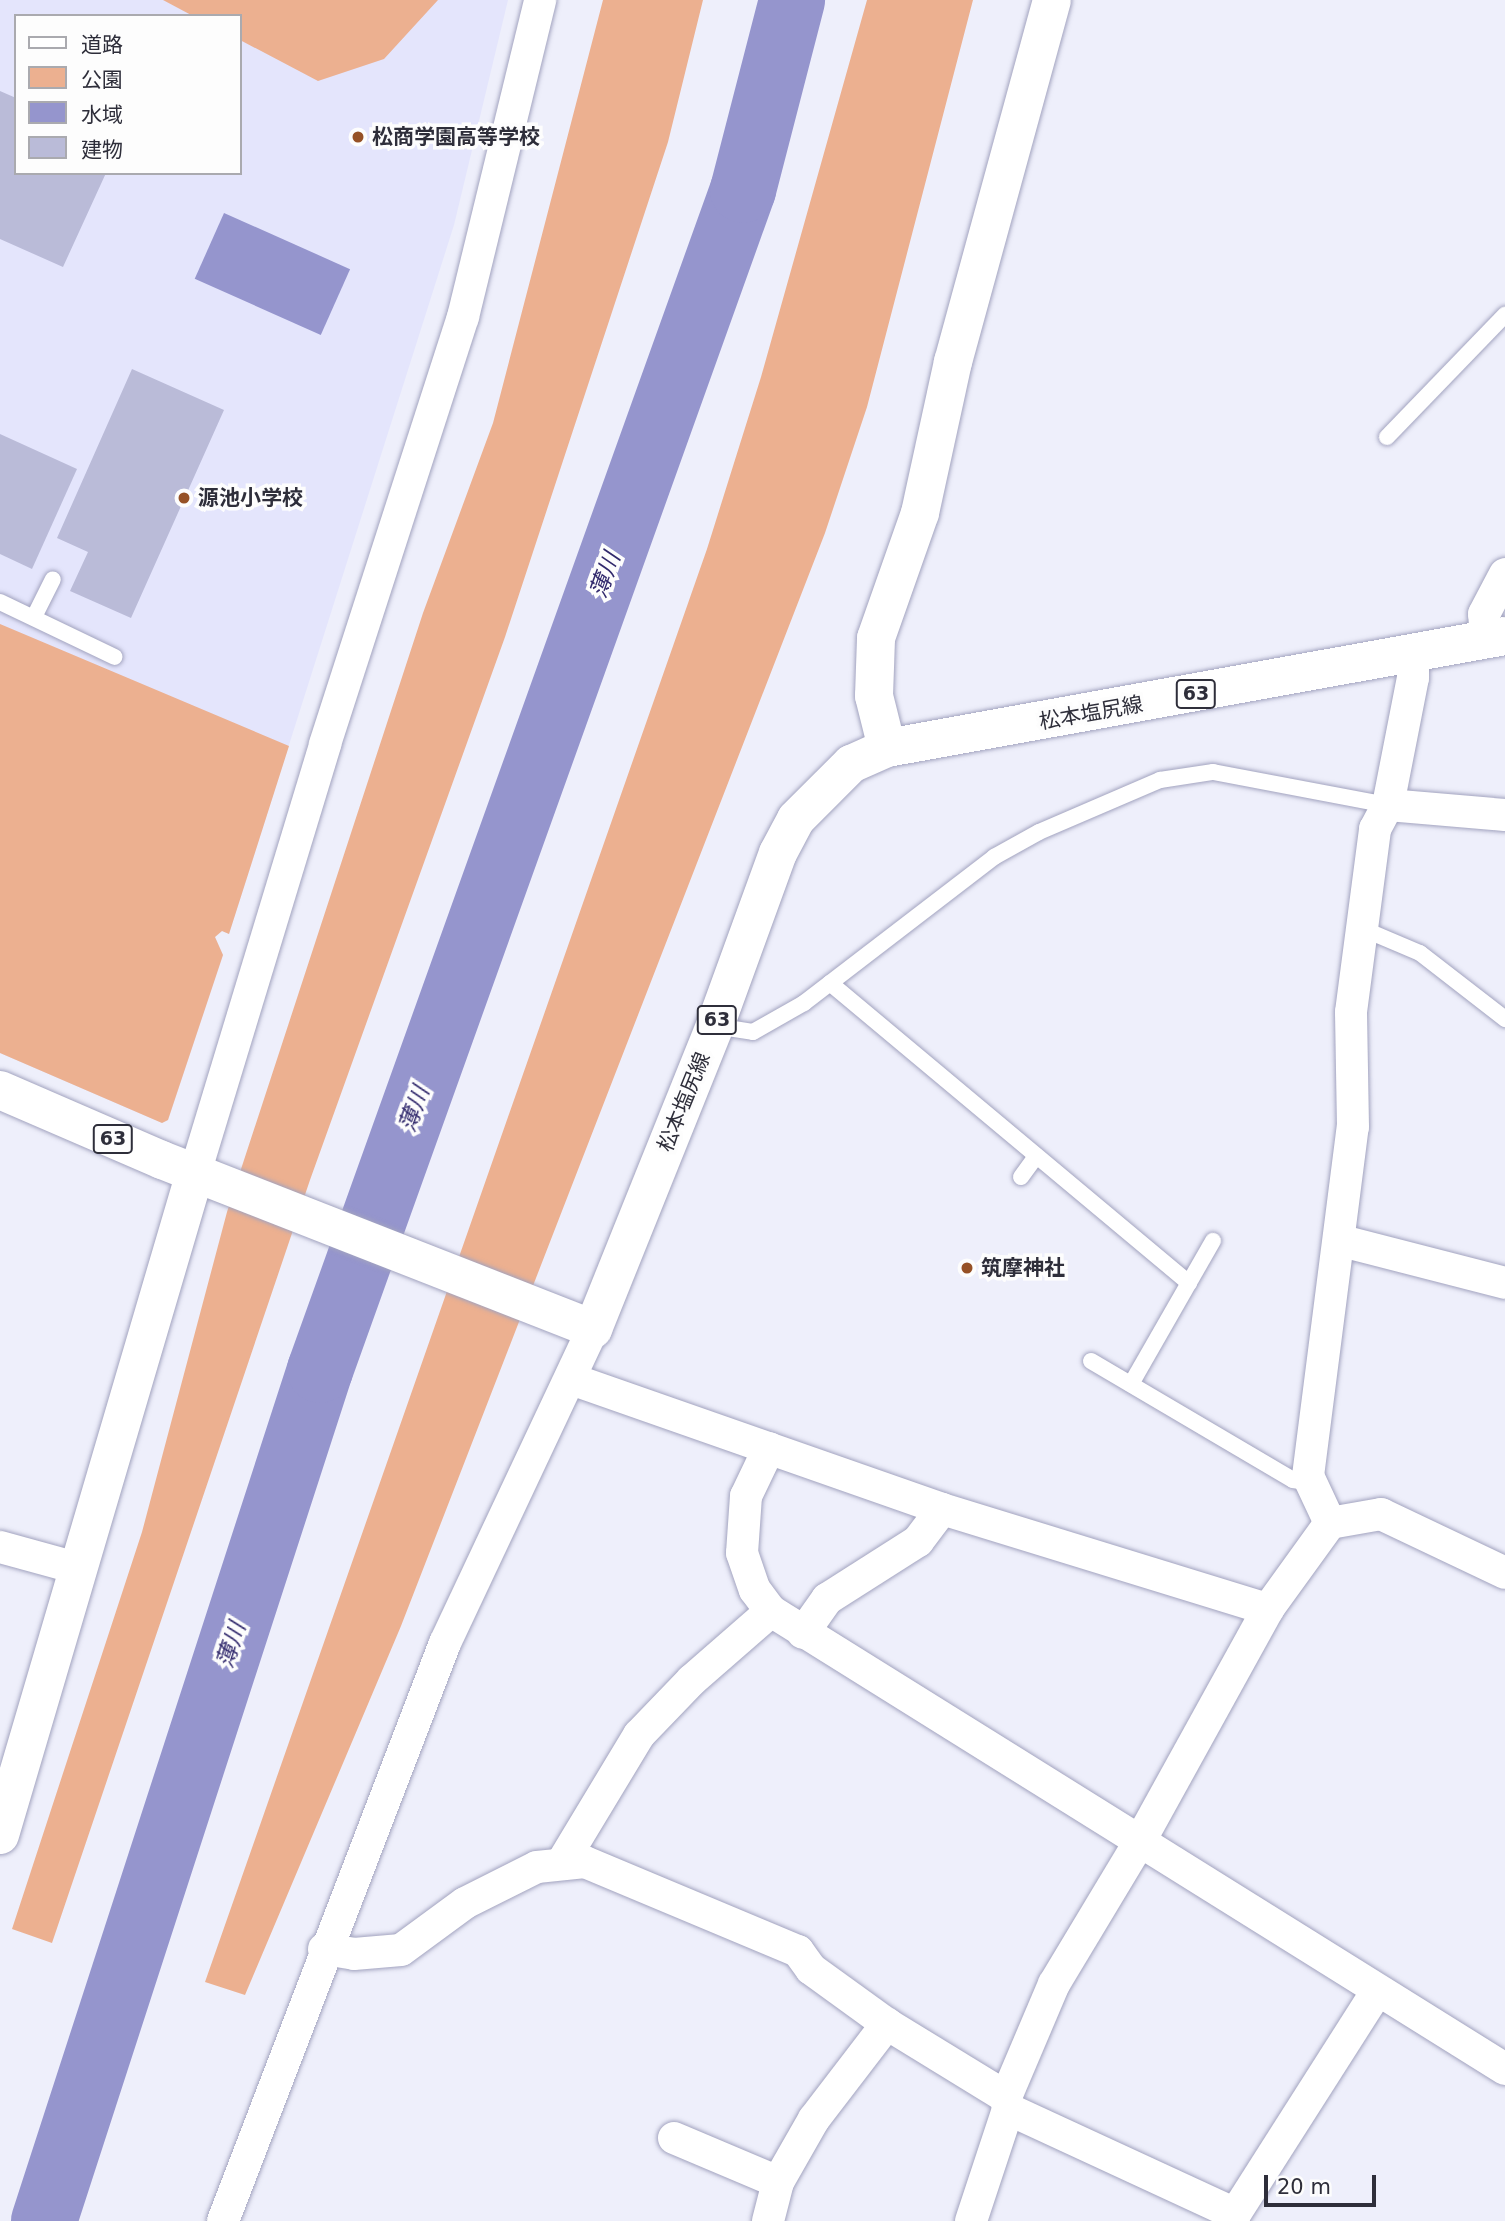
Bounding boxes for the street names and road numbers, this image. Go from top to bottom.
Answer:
road number: 63 [1175,678,1217,709]
street label: 松本塩尻線 [1037,691,1145,735]
road number: 63 [696,1004,738,1036]
street label: 松本塩尻線 [653,1049,715,1155]
road number: 63 [92,1124,134,1154]

